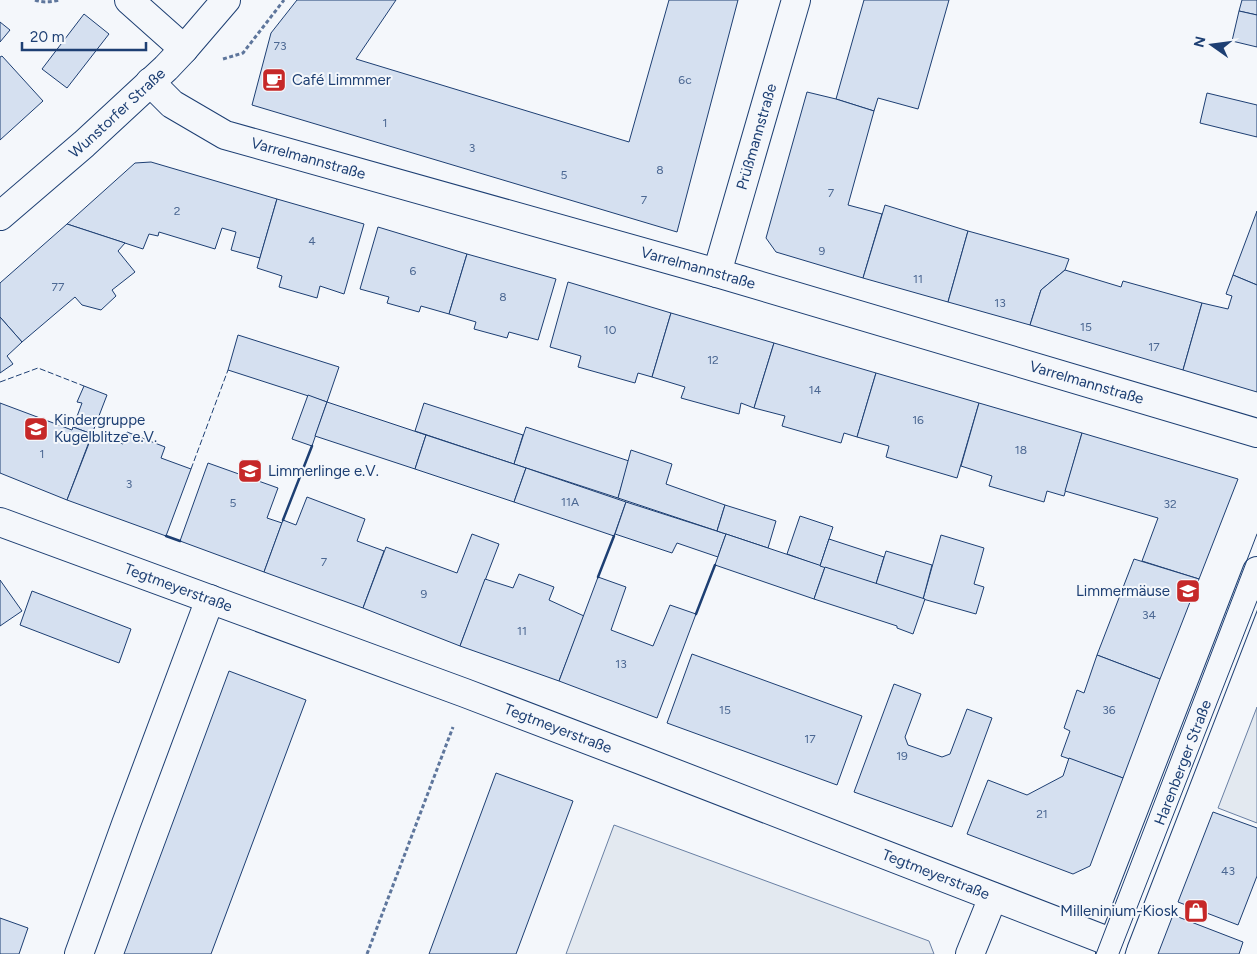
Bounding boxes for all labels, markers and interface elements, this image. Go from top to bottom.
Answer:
scale bar [22,20,146,52]
north arrow [1187,20,1237,70]
text: 20 m [30,28,64,46]
text: N [1190,35,1209,49]
house number: 73 [274,39,286,53]
street label: Wunstorfer Straße [65,64,169,162]
cafe icon: Café Limmmer [261,67,287,93]
place label: Café Limmmer [292,71,391,89]
house number: 6c [678,73,692,87]
street label: Prüßmannstraße [733,81,780,192]
house number: 1 [383,116,387,130]
street label: Varrelmannstraße [249,134,368,183]
house number: 3 [469,141,475,155]
house number: 8 [656,163,664,177]
house number: 5 [561,168,568,182]
house number: 7 [828,186,835,200]
house number: 7 [641,193,648,207]
house number: 2 [174,204,180,218]
house number: 4 [308,234,316,248]
street label: Varrelmannstraße [639,243,758,293]
house number: 9 [819,244,826,258]
house number: 6 [410,264,417,278]
house number: 11 [913,272,923,286]
house number: 77 [52,280,65,294]
house number: 8 [499,290,507,304]
house number: 13 [994,296,1006,310]
house number: 15 [1080,320,1092,334]
house number: 10 [604,323,617,337]
house number: 17 [1148,340,1160,354]
house number: 12 [707,353,719,367]
street label: Varrelmannstraße [1027,357,1146,408]
house number: 14 [809,383,822,397]
place label: Kindergruppe Kugelblitze e.V. [54,411,157,446]
house number: 16 [912,413,924,427]
school or university icon: Kindergruppe Kugelblitze e.V. [23,416,49,442]
house number: 18 [1015,443,1027,457]
house number: 1 [40,447,44,461]
school or university icon: Limmerlinge e.V. [237,458,263,484]
place label: Limmerlinge e.V. [268,462,379,480]
house number: 3 [126,477,132,491]
house number: 11A [561,495,579,509]
house number: 5 [230,496,237,510]
house number: 32 [1163,497,1177,511]
house number: 7 [321,555,328,569]
street label: Tegtmeyerstraße [122,559,235,616]
school or university icon: Limmermäuse [1175,578,1201,604]
place label: Limmermäuse [1076,582,1170,600]
house number: 9 [421,587,428,601]
house number: 34 [1142,608,1157,622]
house number: 11 [517,624,527,638]
house number: 13 [615,657,627,671]
street label: Harenberger Straße [1151,697,1215,828]
street label: Tegtmeyerstraße [502,700,614,757]
house number: 15 [719,703,731,717]
house number: 36 [1102,703,1116,717]
house number: 17 [804,732,816,746]
house number: 19 [896,749,908,763]
house number: 21 [1036,807,1048,821]
street label: Tegtmeyerstraße [879,845,992,903]
house number: 43 [1221,864,1235,878]
shop icon: Milleninium-Kiosk [1183,898,1209,924]
place label: Milleninium-Kiosk [1060,902,1179,920]

